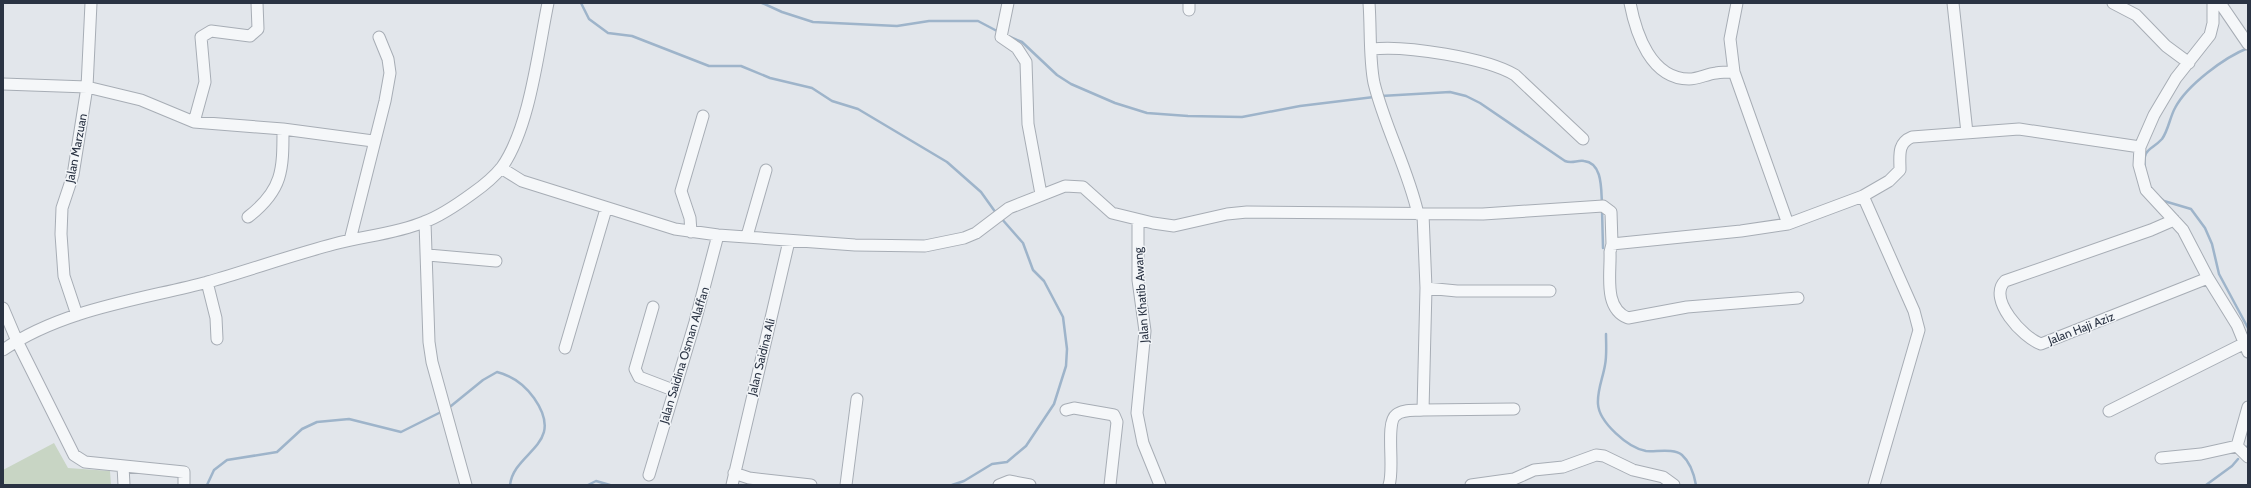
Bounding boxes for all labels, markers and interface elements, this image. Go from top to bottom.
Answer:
street label: Jalan Marzuan [62,112,90,185]
street label: Jalan Khatib Awang [1130,246,1152,344]
street label: Jalan Saidina Osman Alaffan [656,284,712,426]
street label: Jalan Haji Aziz [2045,308,2117,348]
street label: Jalan Saidina Ali [744,317,778,398]

